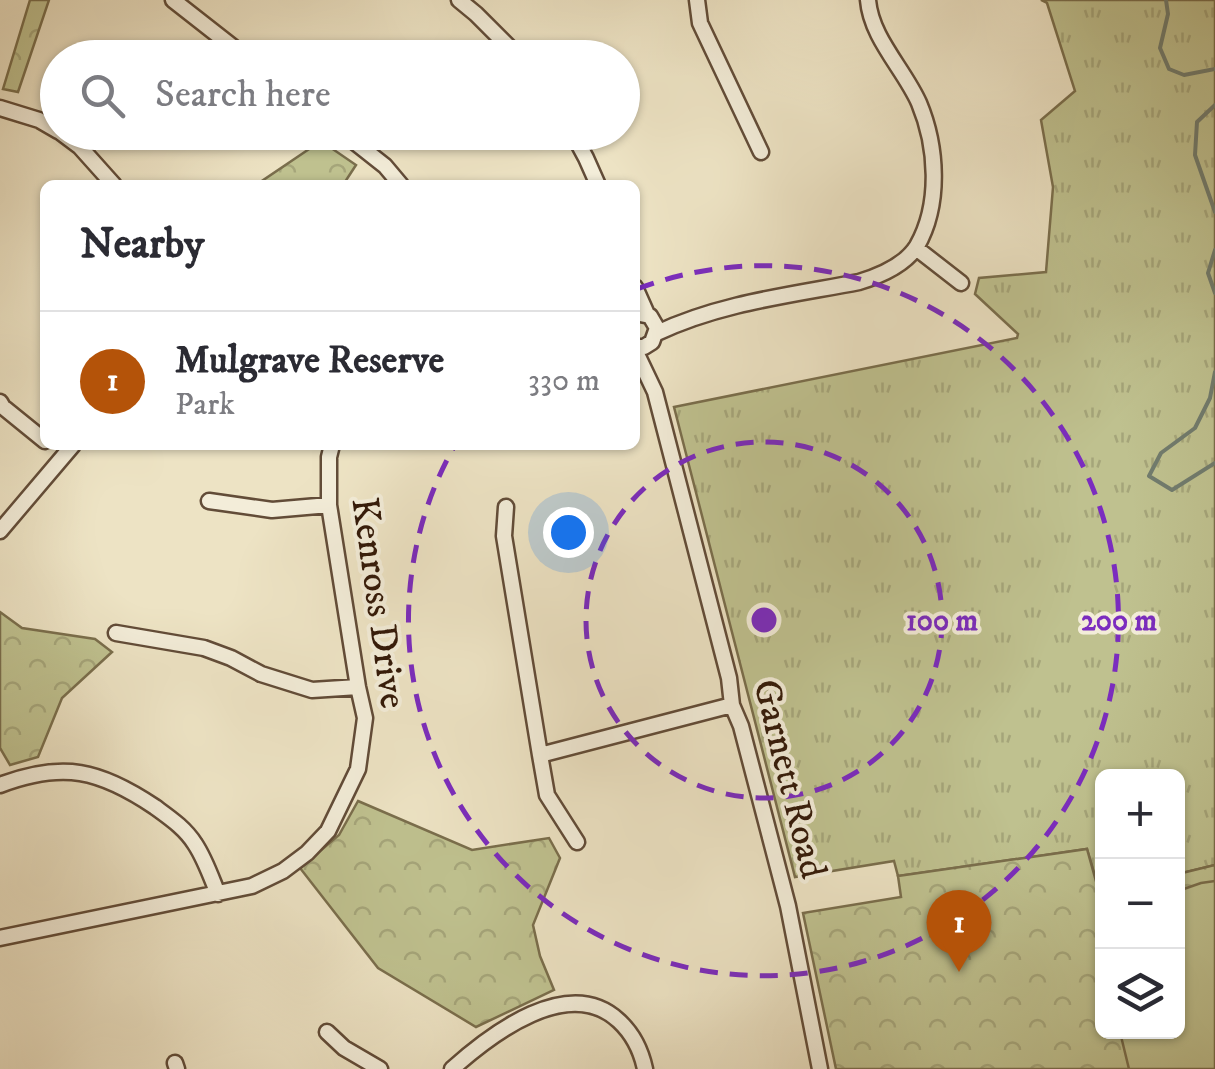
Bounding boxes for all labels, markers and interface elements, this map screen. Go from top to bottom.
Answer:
search box [40,40,640,150]
icon: search [75,68,130,123]
text: Search here [155,71,331,119]
text: Nearby [80,219,204,271]
text: Mulgrave Reserve [175,337,444,385]
text: 1 [107,361,118,401]
text: 330 m [528,361,600,401]
text: Park [175,385,235,425]
street label: Kenross Drive [339,494,417,712]
your location [543,507,594,558]
centre of rings [746,602,782,638]
text: 100 m [906,603,979,640]
text: 200 m [1081,603,1157,640]
street label: Garnett Road [741,674,837,884]
map controls [1095,769,1185,1039]
button: + [1095,769,1185,859]
button: − [1095,859,1185,949]
pin: 1 [926,890,992,972]
button: layers [1095,949,1185,1039]

